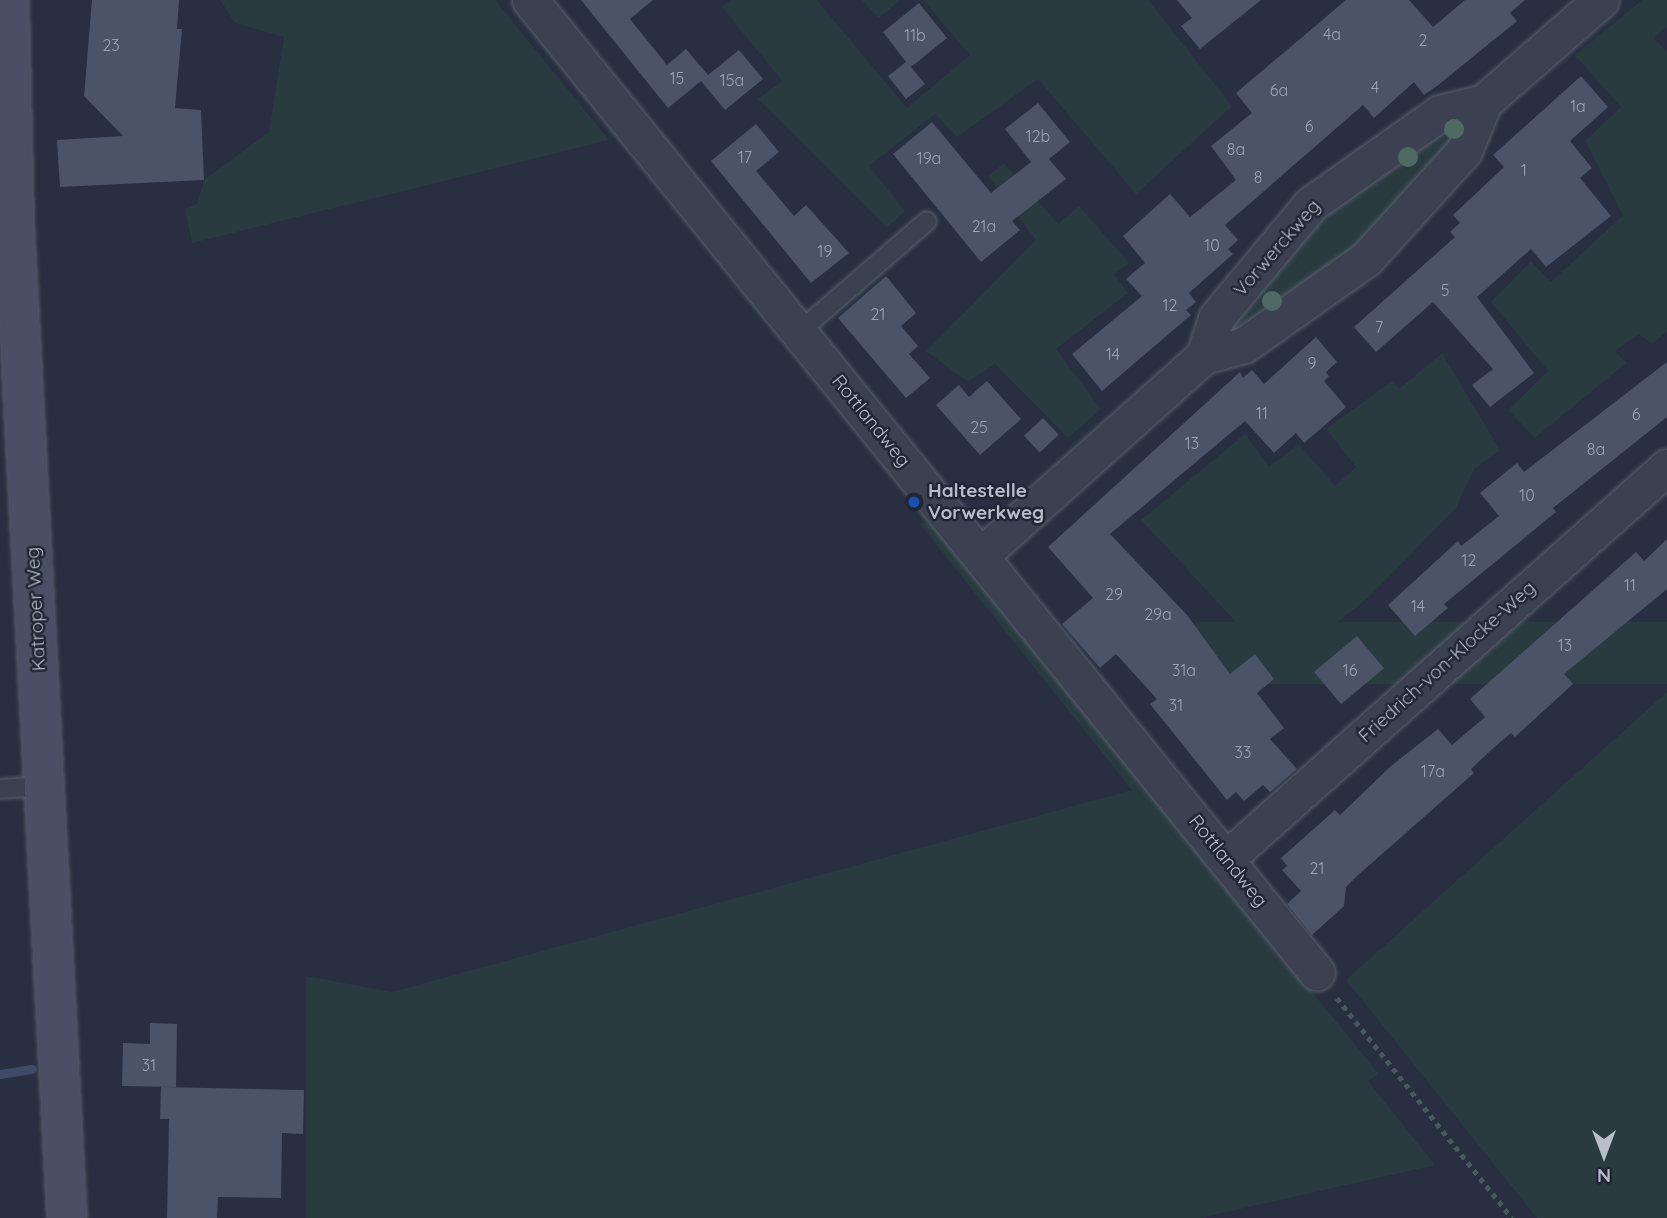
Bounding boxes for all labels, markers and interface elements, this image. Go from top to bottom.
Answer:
house number: 4a [1323,24,1341,44]
house number: 11b [904,25,926,45]
house number: 2 [1419,30,1427,50]
house number: 23 [102,35,120,55]
house number: 15 [670,68,684,88]
house number: 15a [720,70,744,90]
house number: 4 [1371,77,1379,97]
house number: 6a [1270,80,1288,100]
house number: 1a [1570,96,1586,116]
house number: 6 [1305,116,1313,136]
house number: 12b [1026,126,1050,146]
house number: 8a [1227,139,1245,159]
house number: 17 [738,147,752,167]
house number: 19a [917,148,941,168]
house number: 1 [1521,160,1527,180]
house number: 8 [1254,167,1262,187]
street label: Vorwerckweg [1229,195,1325,301]
house number: 21a [972,216,996,236]
house number: 10 [1204,235,1220,255]
house number: 19 [818,241,832,261]
house number: 5 [1441,280,1449,300]
house number: 12 [1163,295,1177,315]
house number: 21 [871,304,885,324]
house number: 7 [1375,317,1383,337]
house number: 14 [1106,344,1120,364]
house number: 9 [1308,353,1316,373]
street label: Rottlandweg [827,370,915,472]
house number: 11 [1256,403,1268,423]
house number: 6 [1632,404,1640,424]
house number: 25 [970,417,988,437]
house number: 13 [1185,433,1199,453]
house number: 8a [1587,439,1605,459]
place label: Haltestelle Vorwerkweg [928,480,1044,524]
house number: 10 [1519,485,1535,505]
marker: Haltestelle Vorwerkweg [906,494,922,510]
street label: Katroper Weg [21,546,51,672]
house number: 12 [1462,550,1476,570]
house number: 11 [1624,575,1636,595]
street label: Friedrich-von-Klocke-Weg [1354,576,1540,748]
house number: 29 [1105,584,1123,604]
house number: 14 [1411,596,1425,616]
house number: 29a [1144,604,1172,624]
house number: 13 [1558,635,1572,655]
house number: 31a [1172,660,1196,680]
house number: 16 [1343,660,1357,680]
house number: 31 [1169,695,1183,715]
house number: 33 [1235,742,1251,762]
house number: 17a [1421,761,1445,781]
street label: Rottlandweg [1184,810,1272,912]
house number: 21 [1310,858,1324,878]
house number: 31 [142,1055,156,1075]
north arrow [1569,1120,1639,1190]
text: N [1597,1164,1611,1188]

